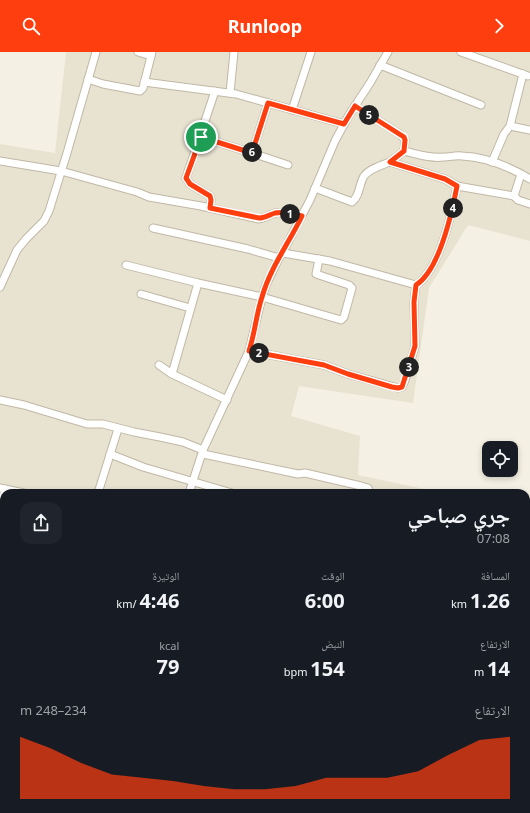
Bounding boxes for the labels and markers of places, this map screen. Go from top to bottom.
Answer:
pin: 5 [359,105,379,125]
pin [184,120,218,154]
pin: 6 [242,142,262,162]
pin: 4 [443,198,463,218]
pin: 1 [280,204,300,224]
pin: 2 [249,343,269,363]
pin: 3 [399,357,419,377]

